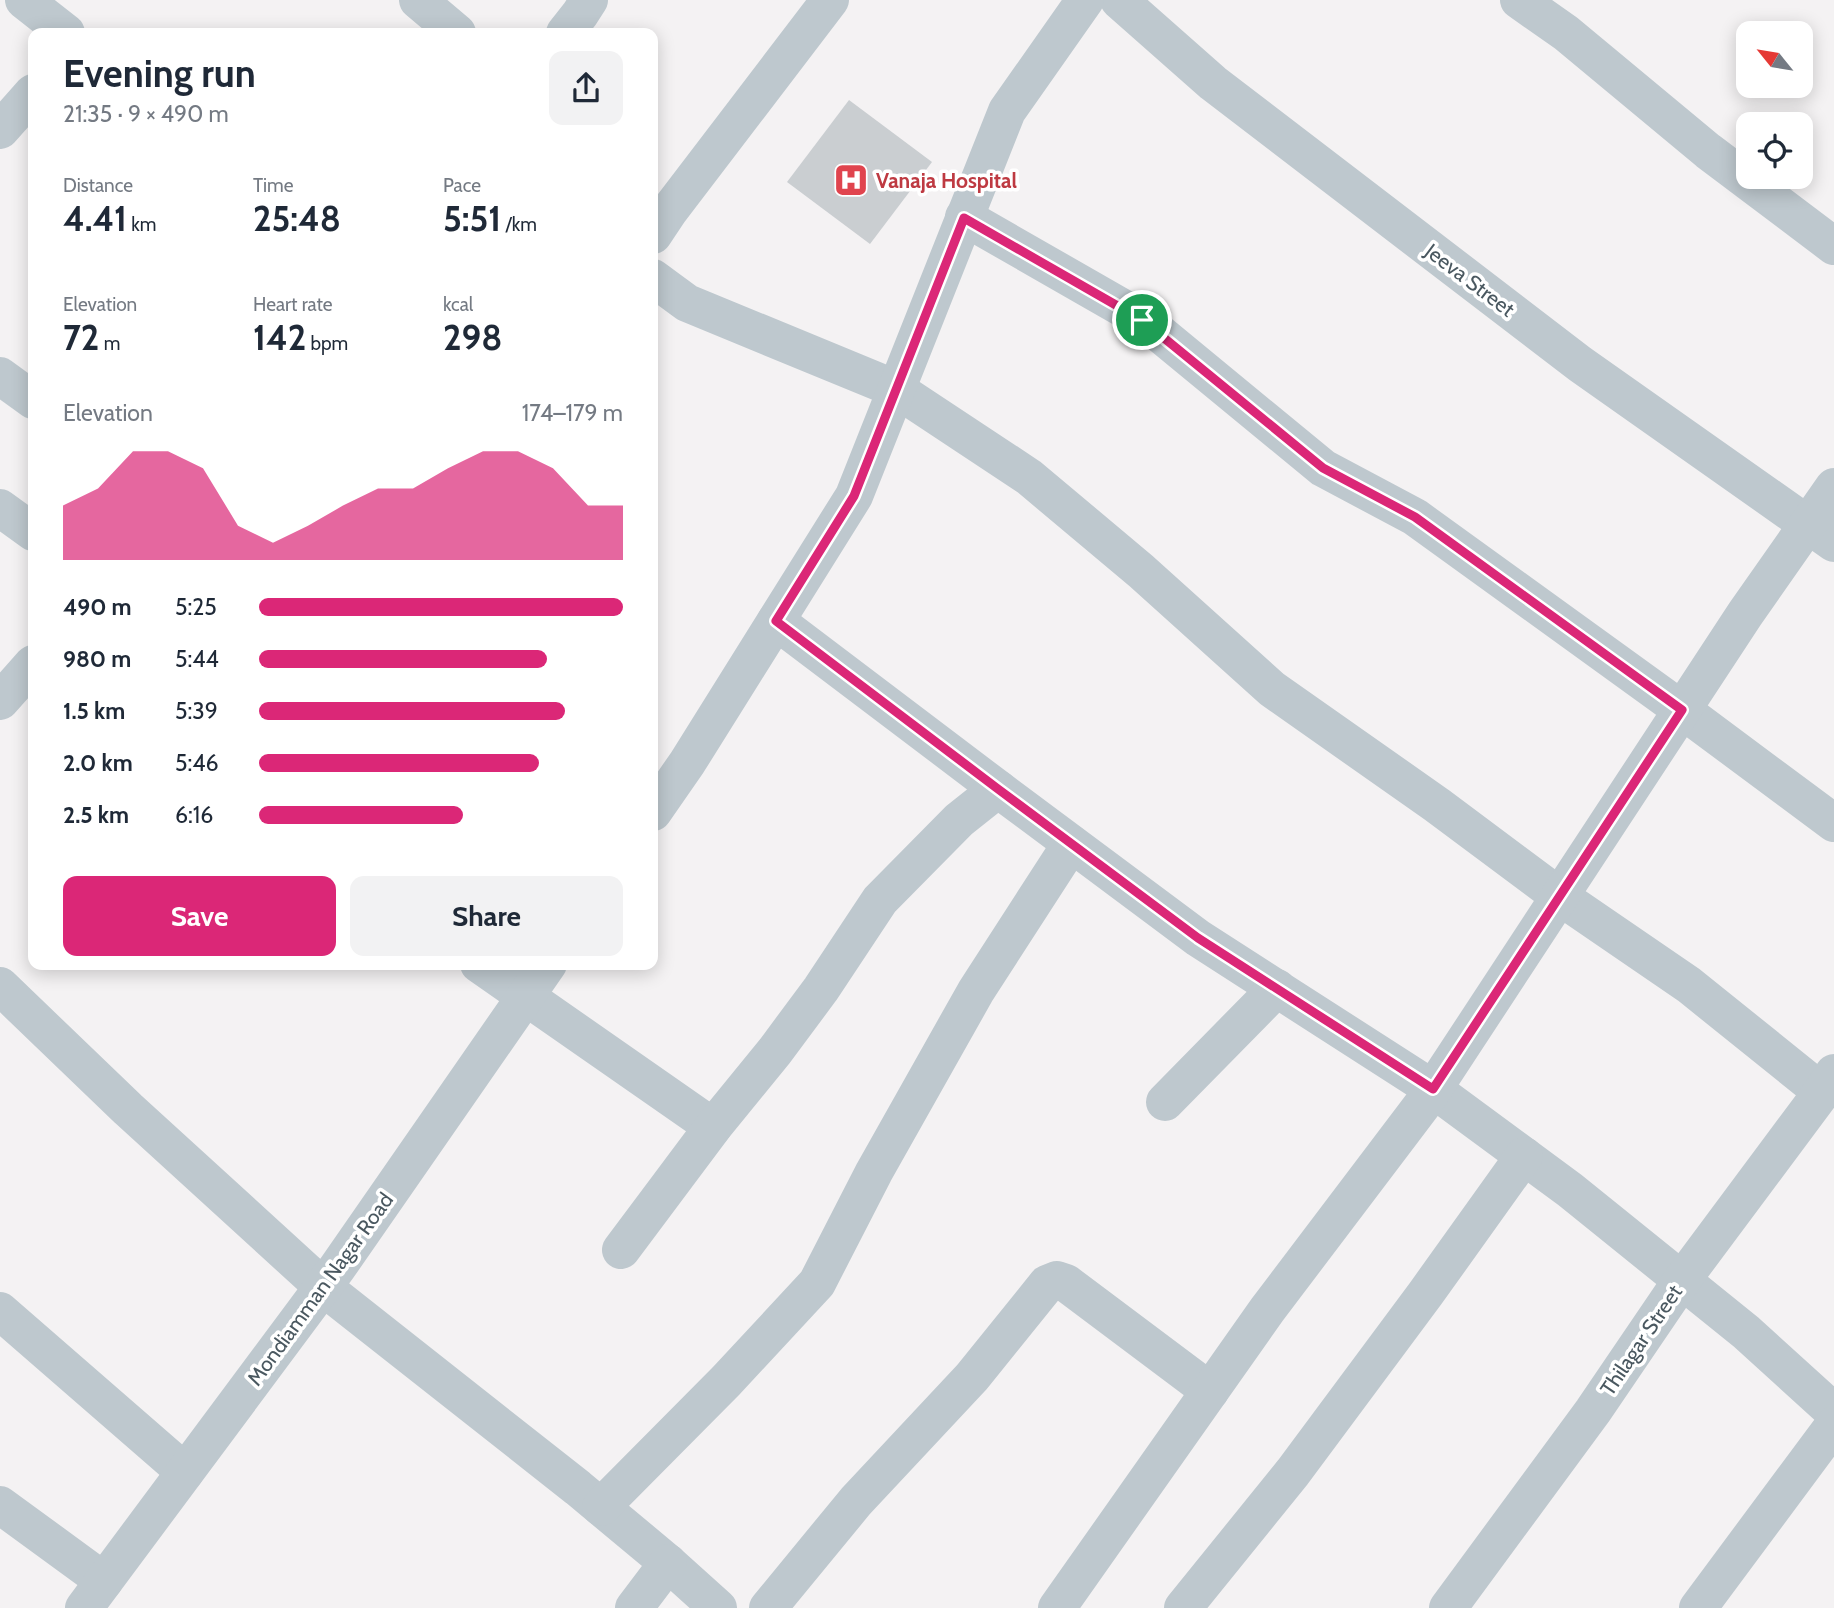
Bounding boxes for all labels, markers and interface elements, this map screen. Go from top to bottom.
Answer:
north arrow [1736,21,1813,98]
map controls [1736,21,1813,189]
text: Evening run [63,50,256,97]
button: share [549,51,623,125]
text: 21:35 · 9 × 490 m [63,100,229,128]
button: locate [1736,112,1813,189]
hospital icon: Vanaja Hospital [832,161,870,199]
place label: Vanaja Hospital [876,168,1018,193]
text: Distance [63,174,133,197]
text: Time [253,174,293,197]
text: Pace [443,174,481,197]
text: 4.41 [63,197,127,240]
text: 25:48 [253,197,341,240]
text: 5:51 [443,197,501,240]
text: km [127,213,156,236]
text: /km [501,213,537,236]
street label: Jeeva Street [1420,238,1520,322]
pin [1112,290,1172,350]
text: Elevation [63,293,137,316]
text: Heart rate [253,293,333,316]
text: kcal [443,293,473,316]
icon: arrive [1123,301,1161,339]
text: 72 [63,316,99,359]
text: 142 [253,316,306,359]
text: 298 [443,316,502,359]
text: m [99,332,120,355]
text: bpm [306,332,348,355]
text: Elevation [63,399,153,427]
text: 174–179 m [522,399,623,427]
text: 490 m [63,593,132,621]
text: 5:25 [175,593,217,621]
text: 980 m [63,645,131,673]
text: 5:44 [175,645,219,673]
text: 1.5 km [63,697,125,725]
text: 5:39 [175,697,218,725]
text: 2.0 km [63,749,133,777]
text: 5:46 [175,749,219,777]
text: 2.5 km [63,801,129,829]
text: 6:16 [175,801,213,829]
button: Save [63,876,336,956]
button: Share [350,876,623,956]
street label: Mondiamman Nagar Road [242,1188,398,1390]
street label: Thilagar Street [1595,1280,1687,1400]

